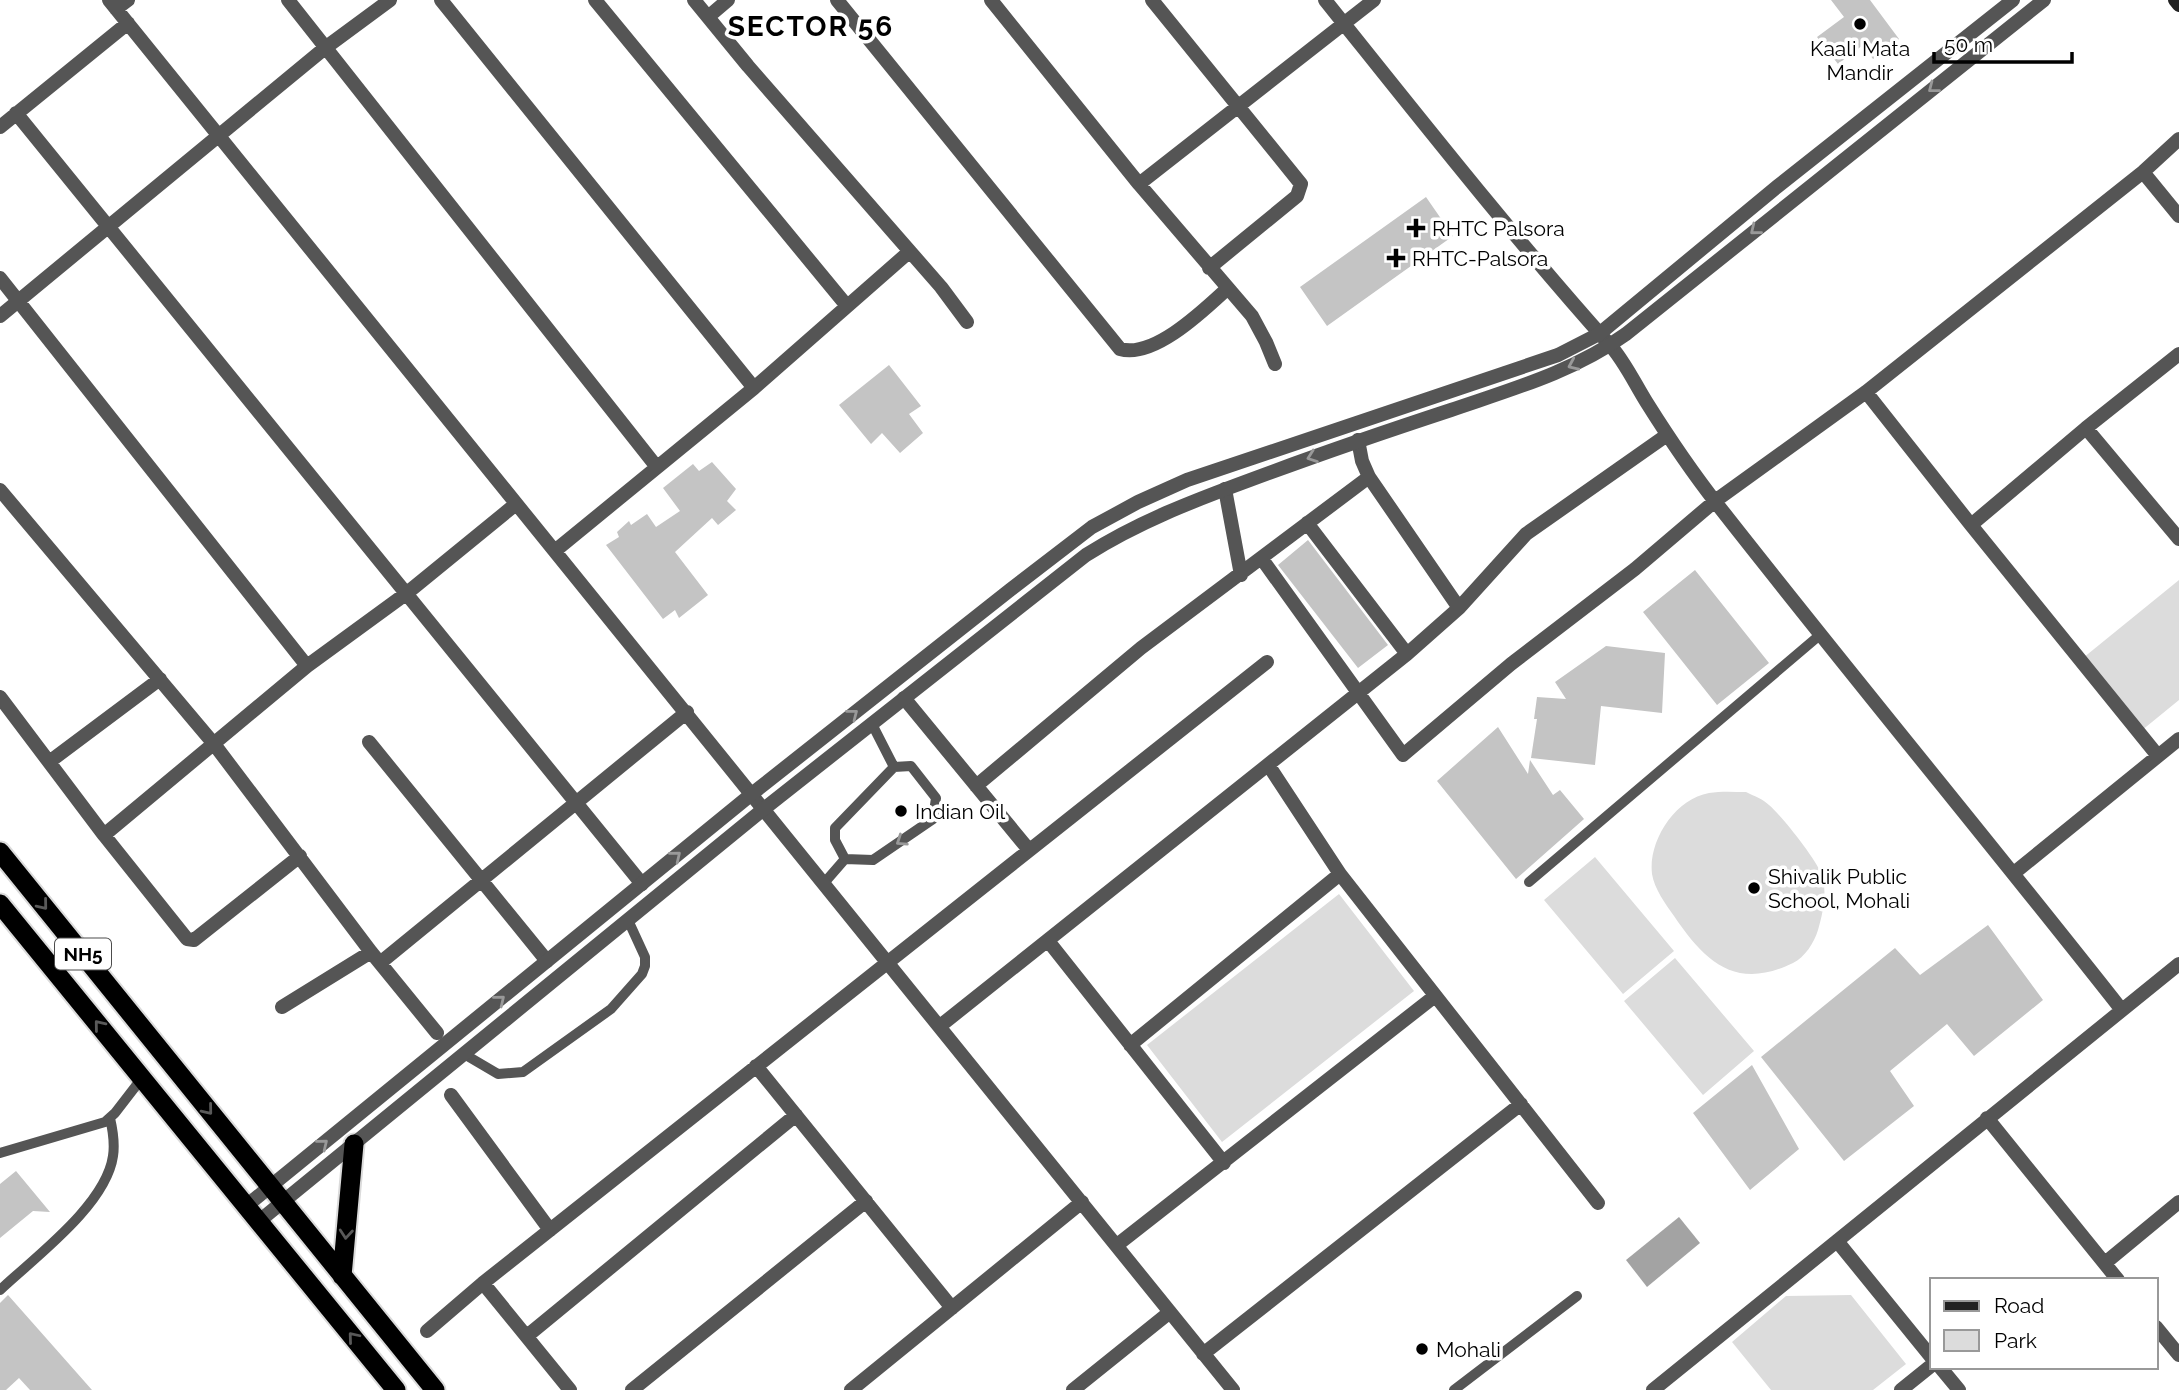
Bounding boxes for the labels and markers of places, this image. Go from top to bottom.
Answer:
marker: Kaali Mata Mandir [1852,16,1868,32]
place label: Kaali Mata Mandir [1810,36,1910,85]
place label: RHTC Palsora [1432,216,1565,241]
marker: RHTC Palsora [1406,218,1426,238]
place label: RHTC-Palsora [1412,246,1548,271]
marker: RHTC-Palsora [1386,248,1406,268]
place label: Indian Oil [915,799,1005,824]
marker: Indian Oil [893,803,909,819]
place label: Shivalik Public School, Mohali [1768,864,1910,913]
marker: Shivalik Public School, Mohali [1746,880,1762,896]
place label: Mohali [1436,1337,1501,1362]
marker: Mohali [1414,1341,1430,1357]

